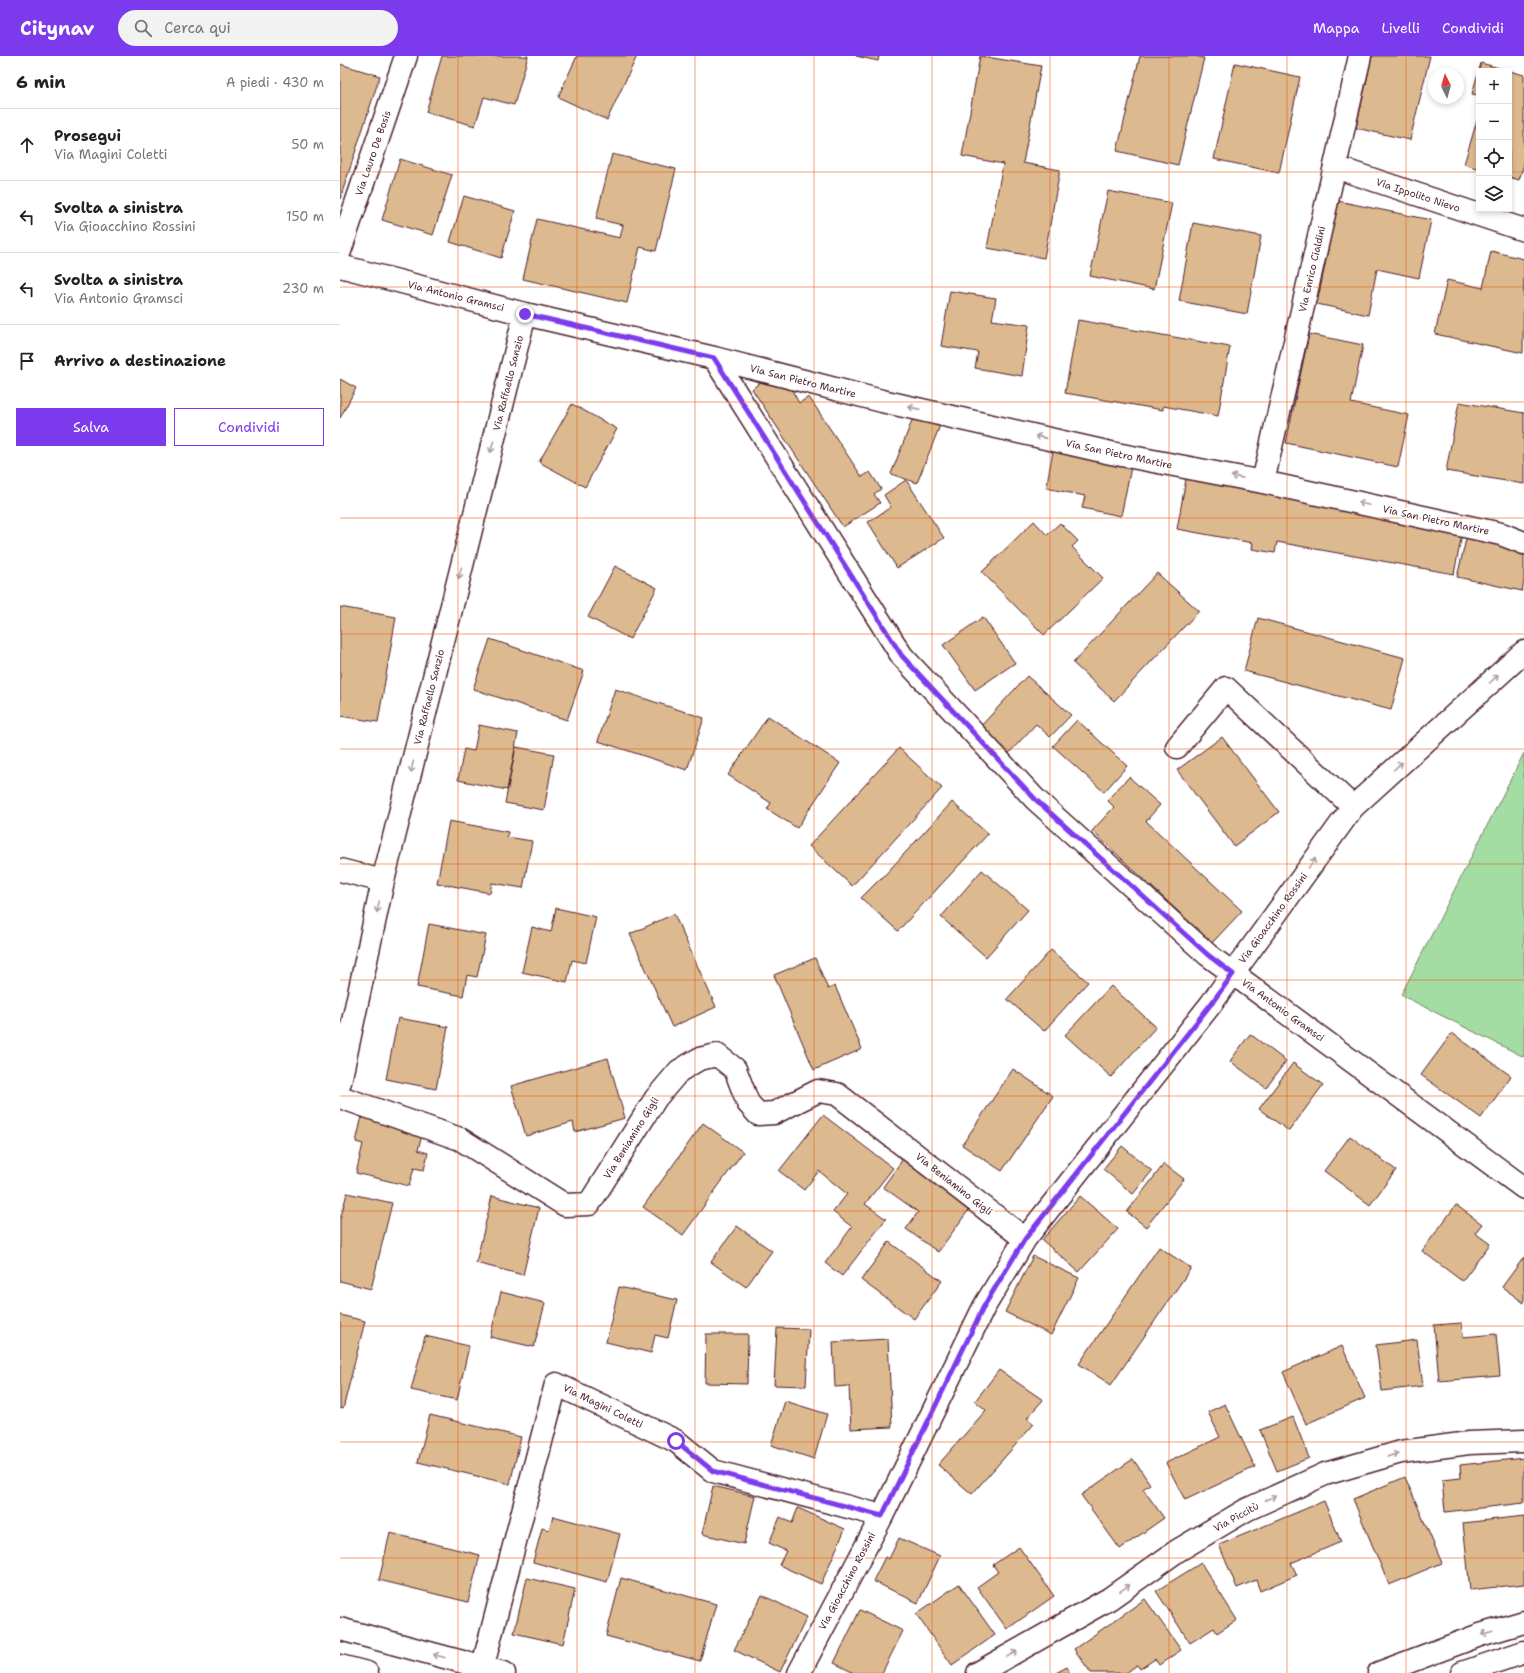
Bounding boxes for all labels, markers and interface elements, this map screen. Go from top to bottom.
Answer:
search box [118,10,398,46]
text: Citynav [20,16,94,41]
icon: search [132,17,154,39]
text: Cerca qui [164,18,231,38]
text: Mappa [1313,19,1360,37]
text: Livelli [1382,19,1420,37]
text: Condividi [1442,19,1504,37]
north arrow [1428,68,1464,104]
map controls [1476,68,1512,212]
button: + [1476,68,1512,104]
text: 6 min [16,71,66,93]
text: A piedi · 430 m [226,74,324,91]
button: − [1476,104,1512,140]
street label: Via Lauro De Bosis [352,109,394,197]
text: Prosegui [54,126,121,146]
icon: ahead [16,134,38,156]
text: 50 m [291,136,324,153]
button: locate [1476,140,1512,176]
text: Via Magini Coletti [54,146,168,163]
street label: Via Ippolito Nievo [1374,175,1462,215]
button: layers [1476,176,1512,212]
text: Svolta a sinistra [54,198,183,218]
icon: left [16,206,38,228]
text: 150 m [286,208,324,225]
text: Via Gioacchino Rossini [54,218,196,235]
street label: Via Enrico Cialdini [1296,224,1328,313]
text: Svolta a sinistra [54,270,183,290]
icon: left [16,278,38,300]
street label: Via Antonio Gramsci [406,278,506,314]
text: 230 m [282,280,324,297]
text: Via Antonio Gramsci [54,290,183,307]
route end [516,305,534,323]
street label: Via Raffaello Sanzio [490,334,526,432]
icon: arrive [16,350,38,372]
text: Arrivo a destinazione [54,351,226,371]
street label: Via San Pietro Martire [749,362,858,401]
one-way arrow [908,404,921,412]
button: Salva [16,408,166,446]
button: Condividi [174,408,324,446]
one-way arrow [1035,433,1048,441]
street label: Via San Pietro Martire [1064,436,1174,472]
one-way arrow [488,440,495,453]
one-way arrow [1231,473,1244,481]
one-way arrow [1358,500,1371,508]
street label: Via San Pietro Martire [1381,502,1491,538]
one-way arrow [456,566,464,579]
street label: Via Raffaello Sanzio [411,648,447,746]
one-way arrow [1489,674,1499,684]
one-way arrow [408,760,415,773]
one-way arrow [1392,762,1402,771]
one-way arrow [1308,858,1316,869]
street label: Via Gioacchino Rossini [1236,870,1310,966]
one-way arrow [373,900,381,913]
street label: Via Antonio Gramsci [1239,976,1327,1045]
street label: Via Beniamino Gigli [601,1094,662,1181]
street label: Via Beniamino Gigli [913,1150,995,1218]
street label: Via Magini Coletti [561,1381,645,1431]
route start [667,1432,685,1450]
one-way arrow [1386,1451,1399,1458]
one-way arrow [1264,1494,1276,1501]
street label: Via Piccitù [1211,1499,1261,1535]
street label: Via Gioacchino Rossini [816,1530,878,1632]
one-way arrow [1119,1584,1130,1592]
one-way arrow [1480,1630,1493,1637]
one-way arrow [1006,1649,1018,1657]
one-way arrow [433,1652,446,1659]

